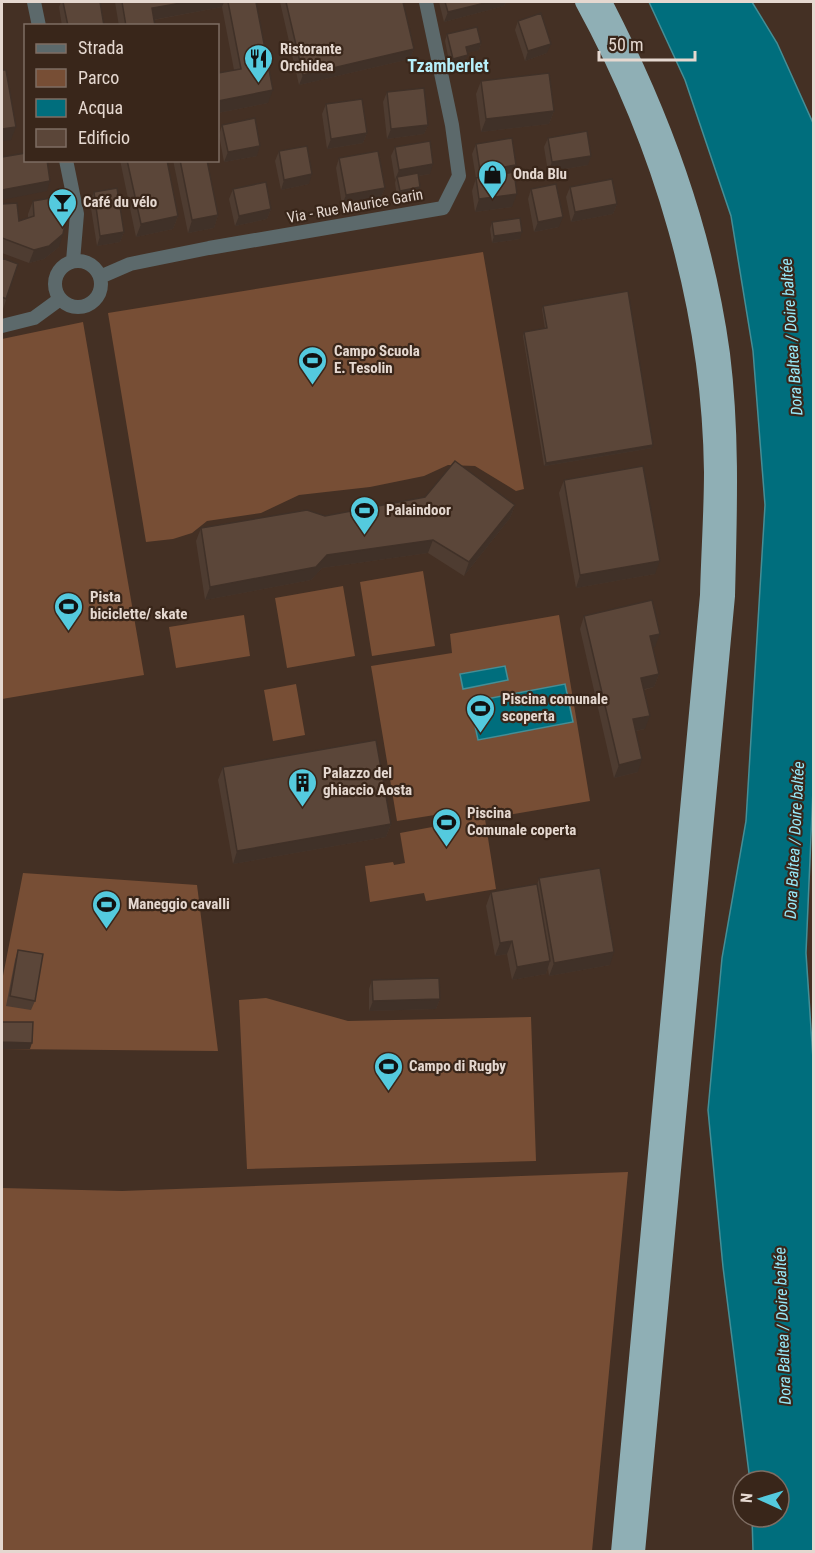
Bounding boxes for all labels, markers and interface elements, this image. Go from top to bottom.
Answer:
legend [24,24,219,162]
scale bar [599,24,695,62]
text: 50 m [608,34,643,55]
text: Strada [78,37,124,58]
place label: Ristorante Orchidea [280,40,342,75]
restaurant icon: Ristorante Orchidea [243,42,275,84]
district label: Tzamberlet [407,55,489,76]
text: Parco [78,67,119,88]
text: Acqua [78,97,123,118]
text: Edificio [78,127,130,148]
shop icon: Onda Blu [476,158,508,200]
place label: Onda Blu [513,165,567,183]
street label: Via - Rue Maurice Garin [286,185,424,227]
bar icon: Café du vélo [46,186,78,228]
place label: Café du vélo [83,193,157,211]
water label: Dora Baltea / Doire baltée [777,258,806,416]
place label: Campo Scuola E. Tesolin [334,342,420,377]
sports icon: Campo Scuola E. Tesolin [297,344,329,386]
sports icon: Palaindoor [349,494,381,536]
place label: Palaindoor [386,501,451,519]
place label: Pista biciclette/ skate [90,588,187,623]
sports icon: Pista biciclette/ skate [53,590,85,632]
place label: Piscina comunale scoperta [502,690,608,725]
sports icon: Piscina comunale scoperta [465,692,497,734]
water label: Dora Baltea / Doire baltée [781,761,808,919]
place label: Palazzo del ghiaccio Aosta [323,764,412,799]
building icon: Palazzo del ghiaccio Aosta [286,766,318,808]
place label: Piscina Comunale coperta [467,804,576,839]
sports icon: Piscina Comunale coperta [430,806,462,848]
sports icon: Maneggio cavalli [91,888,123,930]
place label: Maneggio cavalli [128,895,230,913]
sports icon: Campo di Rugby [372,1050,404,1092]
place label: Campo di Rugby [409,1057,506,1075]
water label: Dora Baltea / Doire baltée [770,1247,795,1405]
north arrow [731,1469,791,1529]
text: N [737,1492,756,1504]

